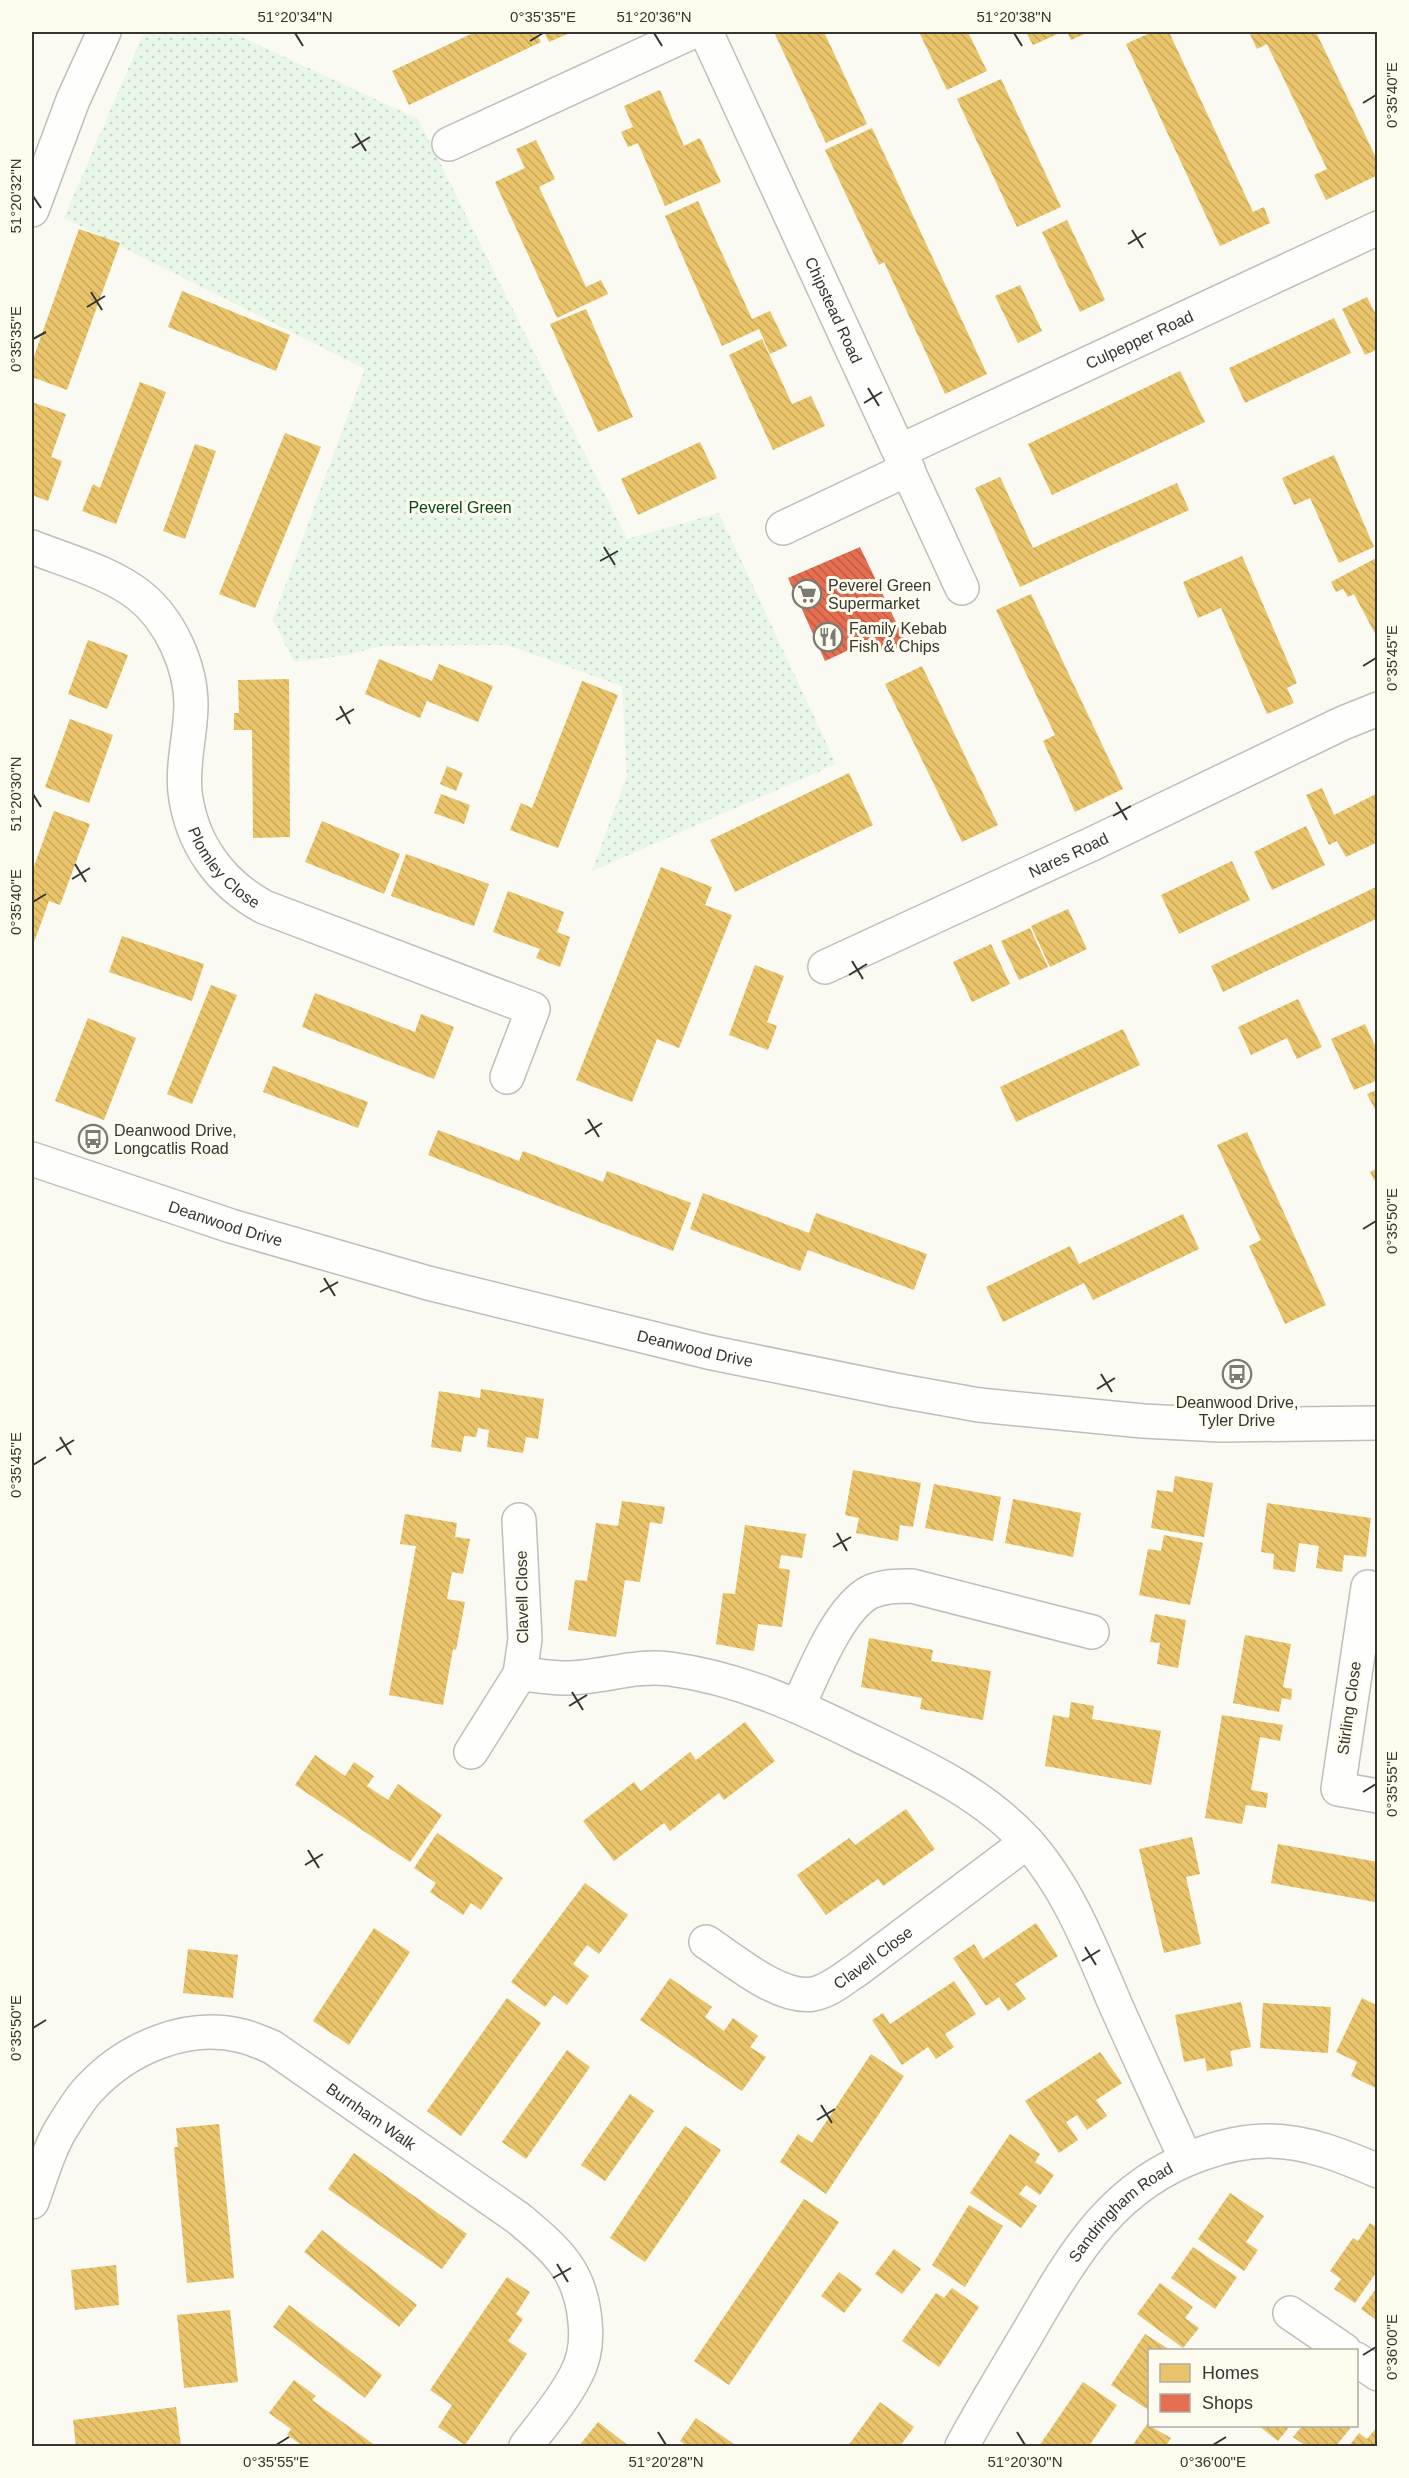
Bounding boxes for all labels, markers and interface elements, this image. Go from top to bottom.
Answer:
text: 51°20'34"N [257,8,333,25]
text: 0°35'35"E [510,8,576,25]
text: 51°20'36"N [616,8,692,25]
text: 51°20'38"N [976,8,1052,25]
text: 0°35'40"E [1383,62,1400,128]
text: 51°20'32"N [7,158,24,234]
street label: Chipstead Road [802,254,866,366]
text: 0°35'35"E [7,306,24,372]
street label: Culpepper Road [1083,307,1196,372]
park label: Peverel Green [408,499,512,516]
place label: Peverel Green Supermarket [828,577,931,612]
supermarket icon: Peverel Green Supermarket [791,578,823,610]
place label: Family Kebab Fish & Chips [849,620,947,655]
restaurant icon: Family Kebab Fish & Chips [812,621,844,653]
text: 0°35'45"E [1383,625,1400,691]
text: 51°20'30"N [7,756,24,832]
street label: Plomley Close [186,824,263,911]
street label: Nares Road [1026,829,1111,880]
text: 0°35'40"E [7,869,24,935]
place label: Deanwood Drive, Longcatlis Road [114,1122,237,1157]
bus stop icon: Deanwood Drive, Longcatlis Road [77,1123,109,1155]
text: 0°35'50"E [1383,1188,1400,1254]
street label: Deanwood Drive [167,1197,285,1249]
street label: Deanwood Drive [635,1326,755,1369]
bus stop icon: Deanwood Drive, Tyler Drive [1221,1358,1253,1390]
place label: Deanwood Drive, Tyler Drive [1176,1394,1298,1429]
text: 0°35'45"E [7,1432,24,1498]
street label: Clavell Close [513,1550,531,1644]
street label: Stirling Close [1334,1660,1364,1756]
text: 0°35'55"E [1383,1751,1400,1817]
street label: Clavell Close [830,1923,915,1992]
text: 0°35'50"E [7,1995,24,2061]
street label: Burnham Walk [324,2079,420,2153]
street label: Sandringham Road [1065,2159,1175,2265]
text: 0°36'00"E [1383,2314,1400,2380]
legend [1148,2349,1358,2427]
text: Homes [1202,2363,1259,2383]
text: Shops [1202,2393,1253,2413]
text: 0°35'55"E [243,2453,309,2470]
text: 51°20'28"N [628,2453,704,2470]
text: 51°20'30"N [987,2453,1063,2470]
text: 0°36'00"E [1180,2453,1246,2470]

